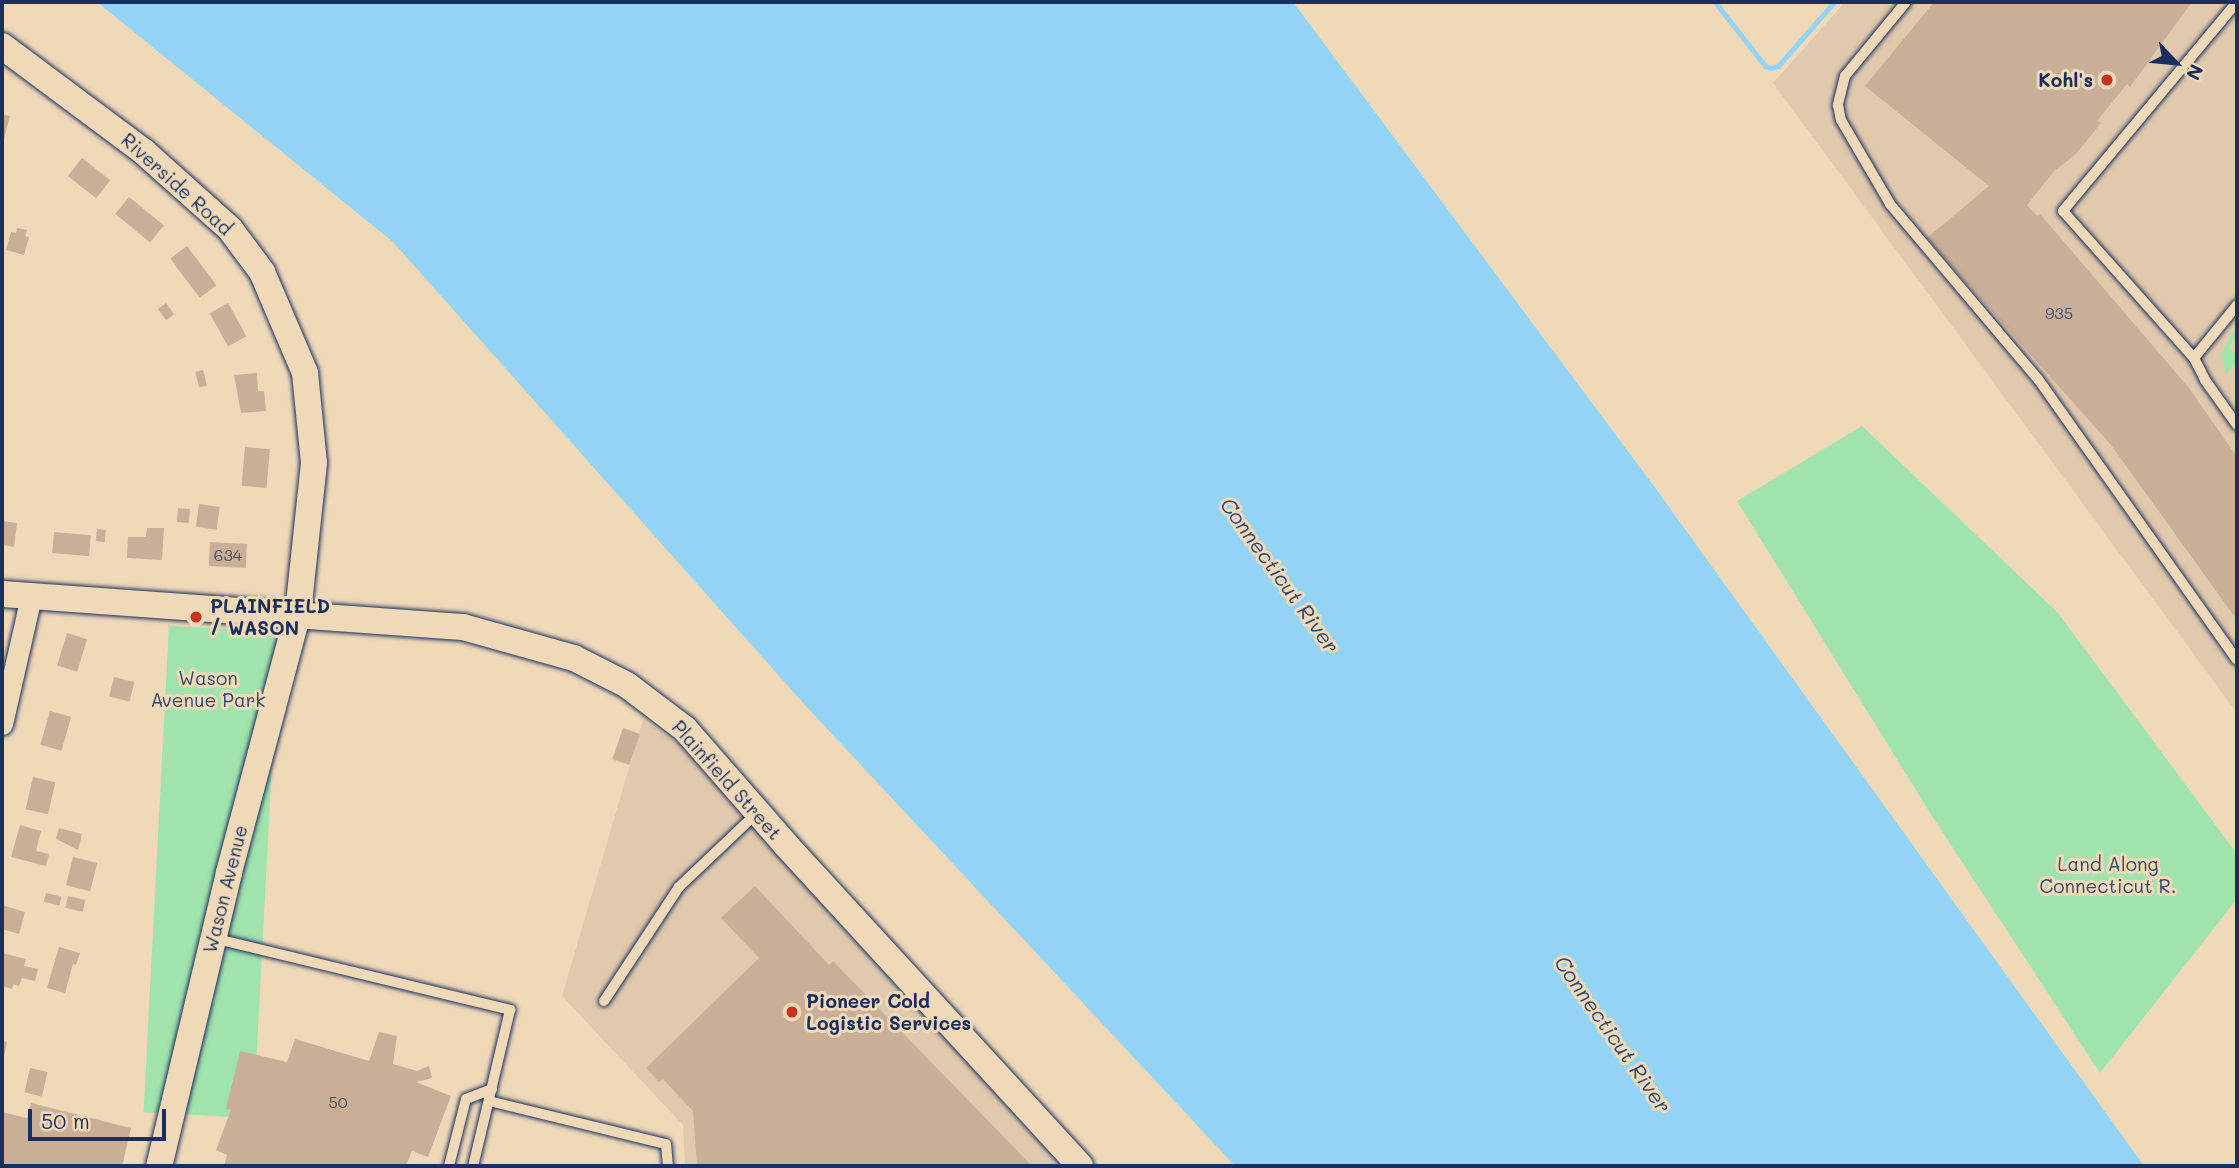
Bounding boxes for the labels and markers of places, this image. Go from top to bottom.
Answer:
place label: Kohl's [2038,69,2093,91]
marker: Kohl's [2099,72,2115,88]
place label: PLAINFIELD / WASON [210,595,330,639]
marker: PLAINFIELD / WASON [188,609,204,625]
place label: Pioneer Cold Logistic Services [806,990,971,1034]
marker: Pioneer Cold Logistic Services [784,1004,800,1020]

